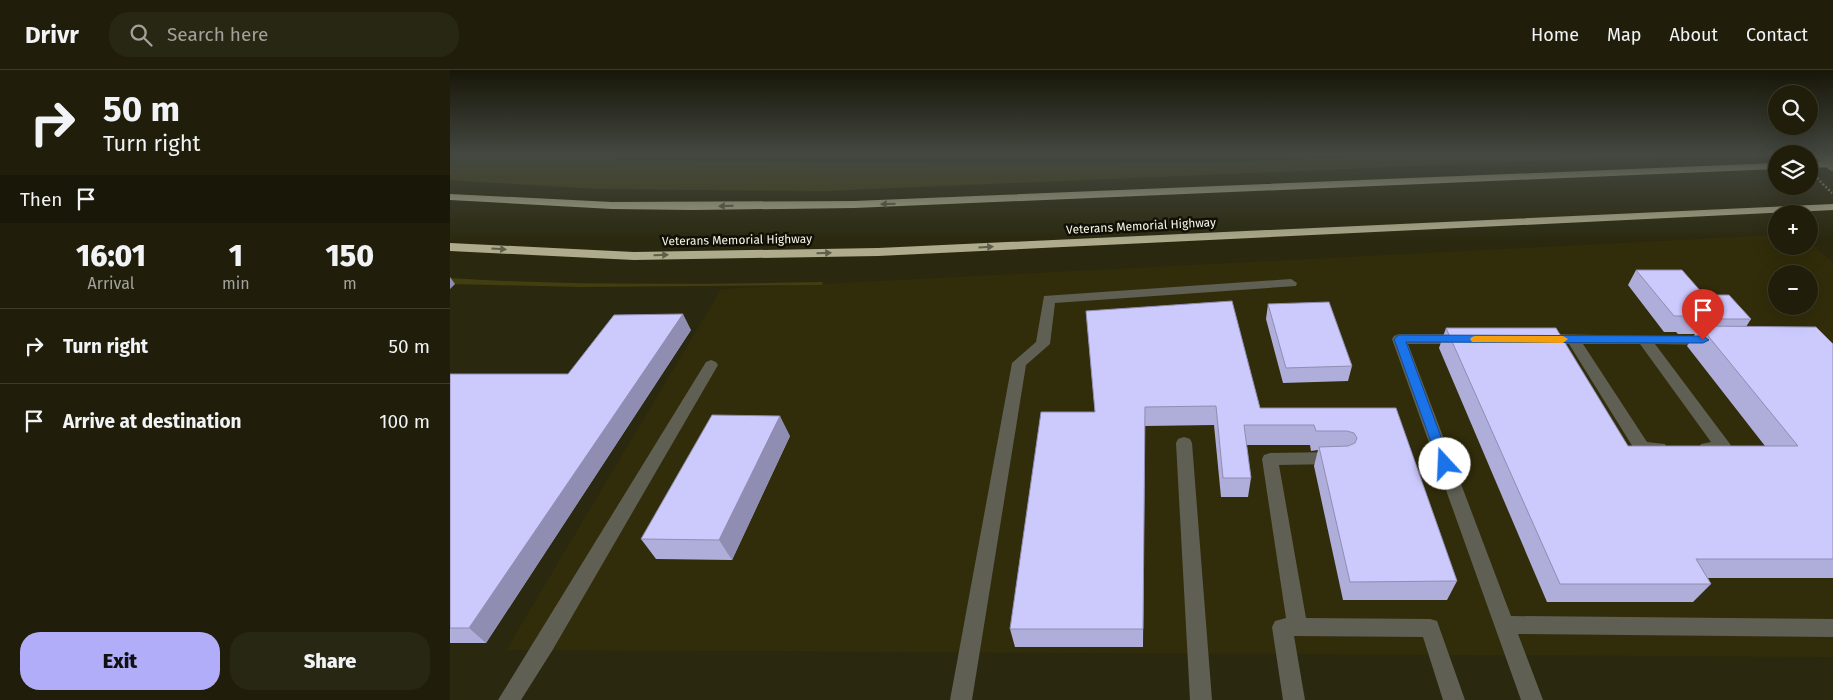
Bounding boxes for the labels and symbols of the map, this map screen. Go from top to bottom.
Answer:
one-way arrow [880,200,896,208]
one-way arrow [718,202,734,210]
street label: Veterans Memorial Highway [1066,215,1216,237]
street label: Veterans Memorial Highway [662,232,812,248]
one-way arrow [978,243,994,251]
one-way arrow [491,246,507,254]
one-way arrow [816,249,832,257]
one-way arrow [653,251,669,259]
pin [1682,289,1724,340]
position arrow [1418,437,1470,489]

